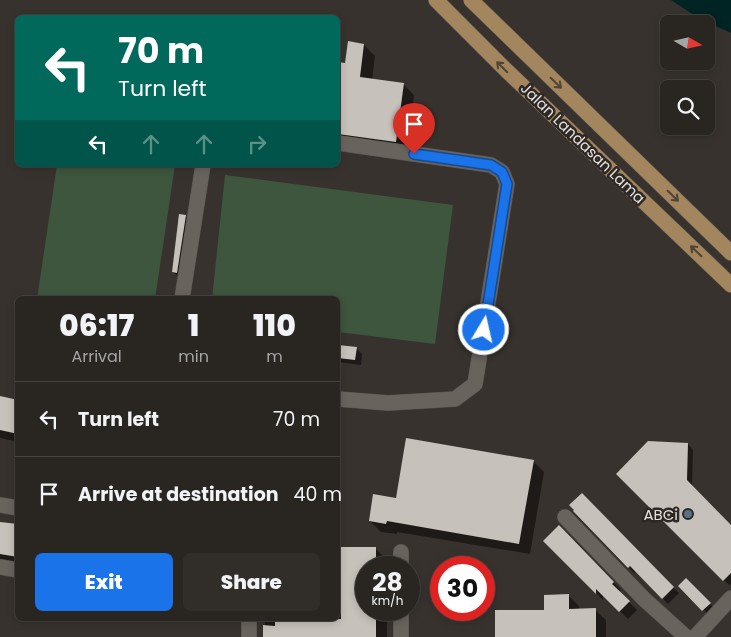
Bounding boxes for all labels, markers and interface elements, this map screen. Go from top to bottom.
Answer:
north arrow [660,15,715,70]
map controls [660,15,715,135]
text: 70 m [118,26,204,75]
icon: left [35,35,100,100]
one-way arrow [496,60,508,73]
text: Turn left [118,73,206,104]
one-way arrow [550,77,563,89]
street label: Jalan Landasan Lama [516,78,650,208]
button: search [660,80,715,135]
pin [393,103,435,154]
icon: arrive [400,110,428,138]
icon: left [84,130,112,158]
icon: ahead [137,130,165,158]
icon: ahead [190,130,218,158]
icon: right [243,130,271,158]
one-way arrow [667,190,679,202]
one-way arrow [689,245,702,257]
position arrow [457,303,509,355]
text: 06:17 [59,304,134,347]
text: 1 [188,304,199,347]
text: 110 [253,304,296,347]
text: Arrival [71,345,122,368]
text: min [178,345,209,368]
text: m [266,345,283,368]
icon: left [35,405,63,433]
text: Turn left [78,406,159,433]
text: 70 m [273,406,320,433]
icon: arrive [35,480,63,508]
text: Arrive at destination [78,481,279,508]
text: 40 m [294,481,342,508]
place label: ABCi [643,504,678,525]
marker: ABCi [682,508,694,520]
button: Exit [35,553,173,611]
button: Share [183,553,320,611]
speed limit sign: 30 [430,556,495,621]
text: 28 [372,565,403,600]
text: km/h [372,592,403,609]

